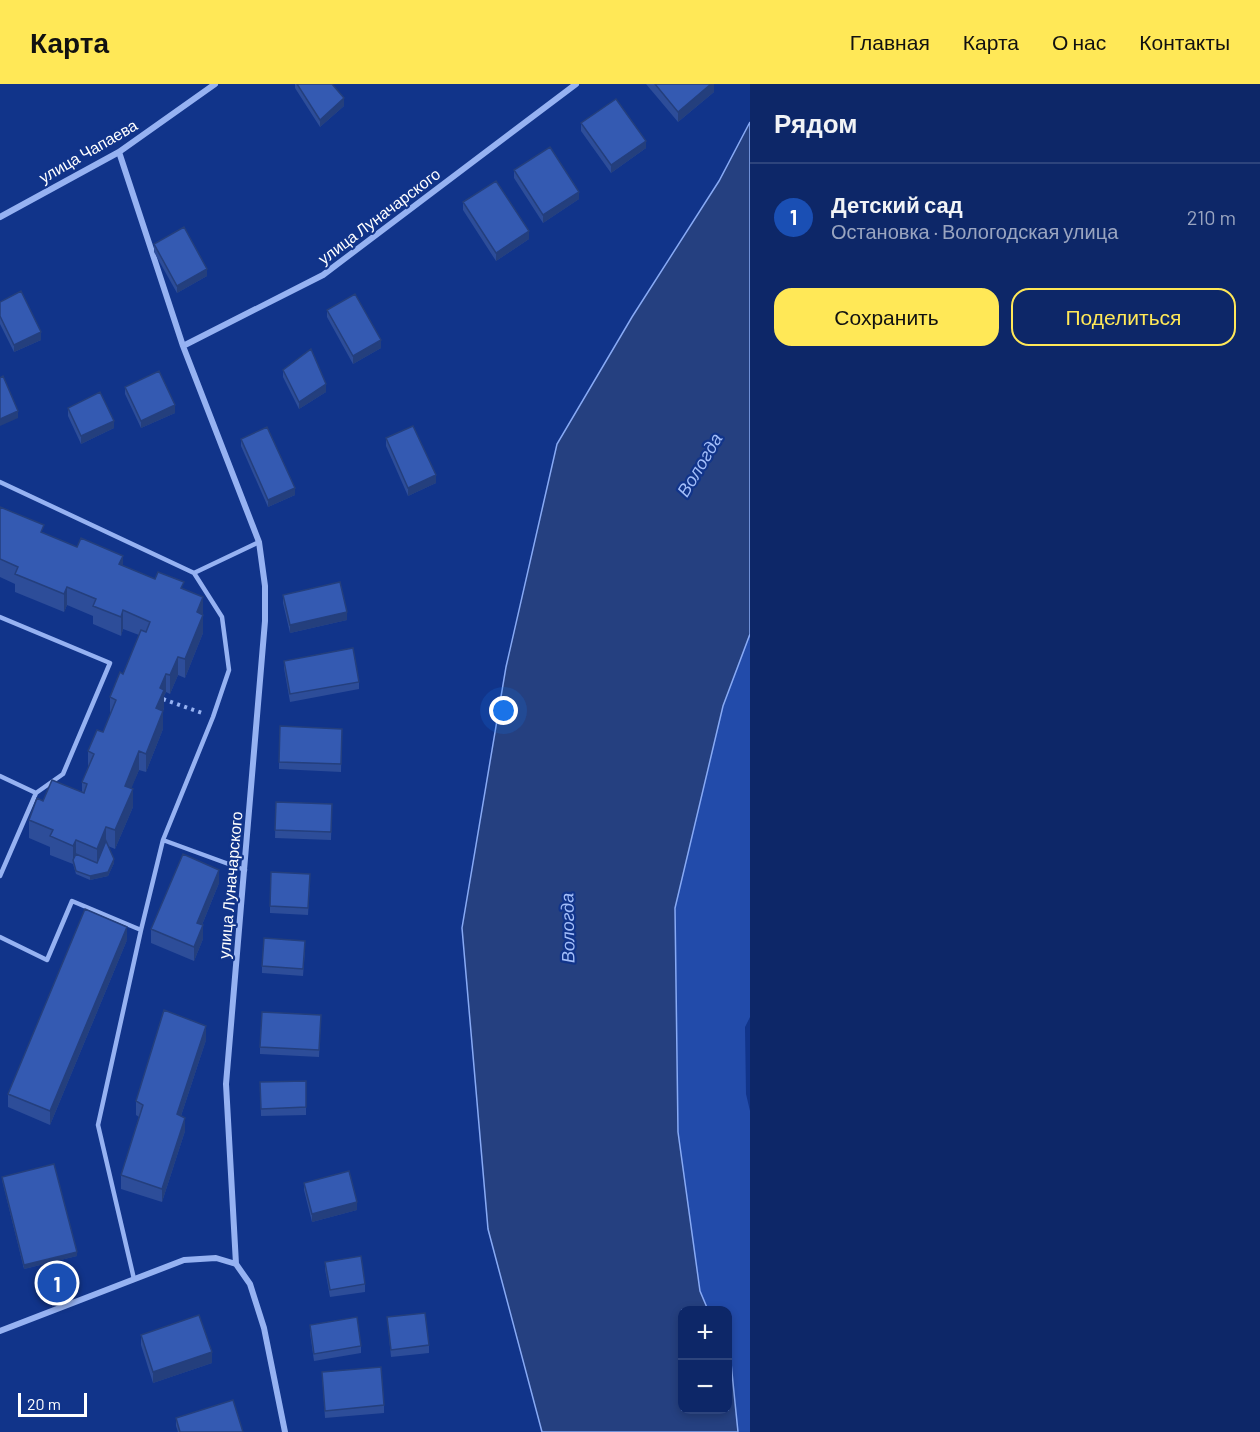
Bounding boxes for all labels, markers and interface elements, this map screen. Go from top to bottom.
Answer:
text: Карта [30,25,109,59]
text: Главная [850,29,930,54]
text: Карта [963,29,1019,54]
text: О нас [1052,29,1106,54]
text: Контакты [1139,29,1230,54]
text: Рядом [774,107,857,138]
street label: улица Чапаева [35,115,140,186]
street label: улица Луначарского [314,163,444,268]
text: Детский сад [831,191,963,217]
text: 1 [790,205,797,229]
text: 210 m [1187,205,1236,229]
text: Остановка · Вологодская улица [831,219,1118,243]
button: Сохранить [774,288,999,346]
button: Поделиться [1011,288,1236,346]
water label: Вологда [672,429,727,500]
your location [489,696,518,725]
street label: улица Луначарского [214,810,245,959]
water label: Вологда [555,893,579,963]
pin: 1 [38,1260,76,1306]
map controls [678,1306,732,1414]
button: + [678,1306,732,1360]
button: − [678,1360,732,1414]
scale bar [18,1390,87,1418]
text: 20 m [27,1394,61,1413]

